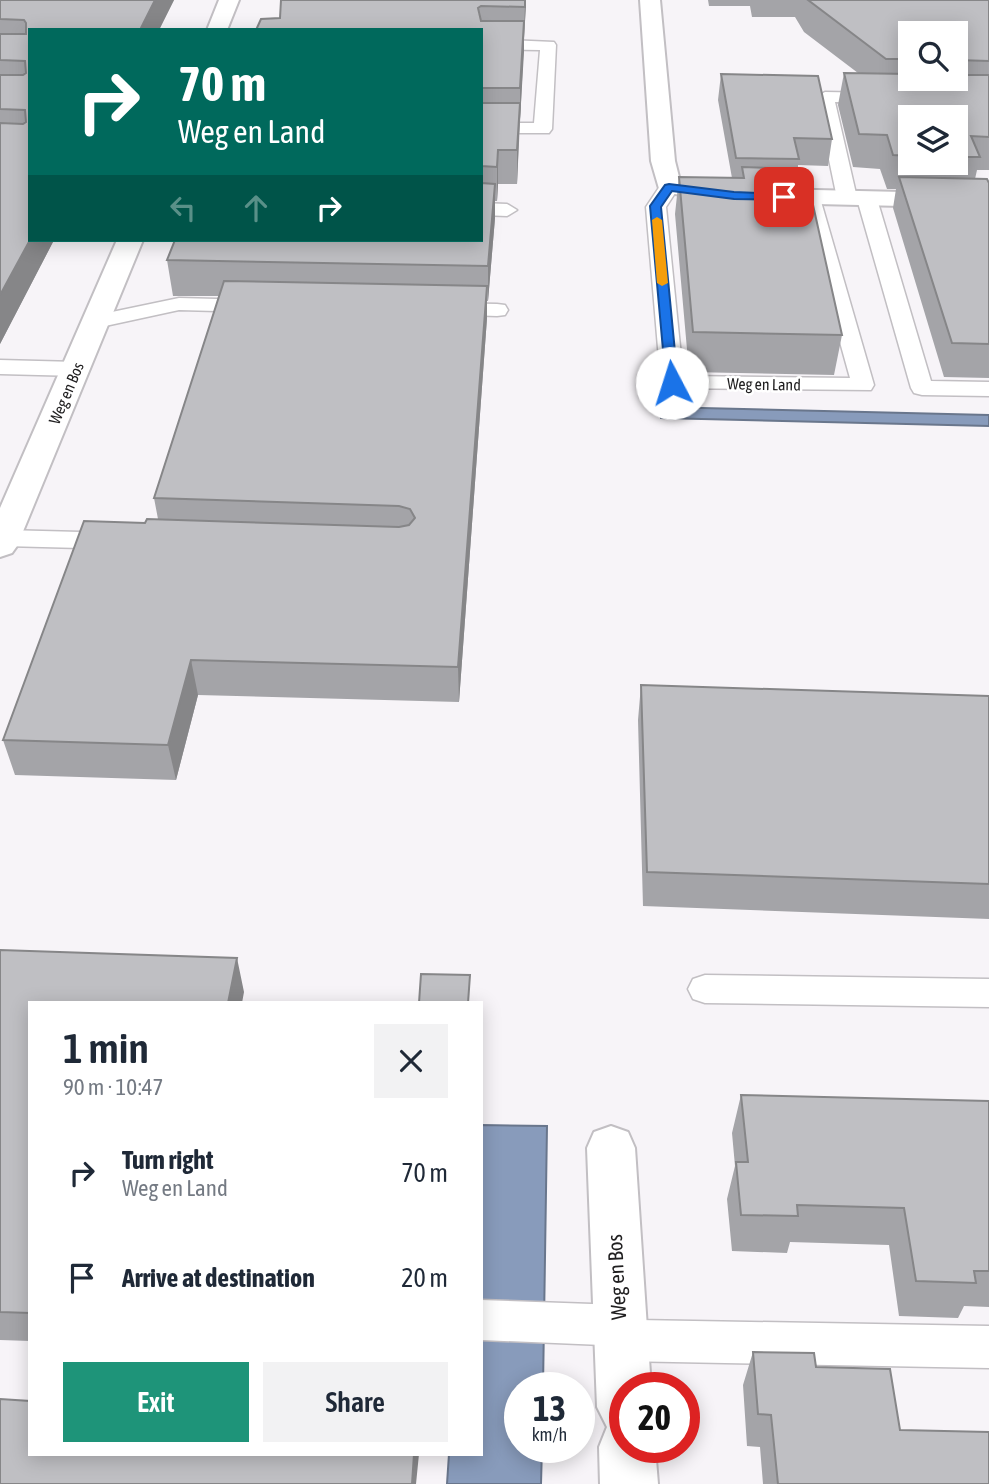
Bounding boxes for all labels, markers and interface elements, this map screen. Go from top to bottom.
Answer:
map controls [898,21,968,175]
button: search [898,21,968,91]
text: 70 m [178,55,266,111]
icon: right [63,56,154,147]
button: layers [898,105,968,175]
text: Weg en Land [178,113,325,150]
pin [754,167,814,227]
icon: arrive [765,178,803,216]
icon: left [164,189,202,227]
icon: ahead [237,189,275,227]
icon: right [310,189,348,227]
position arrow [635,346,709,420]
street label: Weg en Bos [45,359,88,427]
street label: Weg en Land [727,374,801,395]
text: 1 min [63,1024,149,1072]
button: close [374,1024,448,1098]
text: 90 m · 10:47 [63,1074,163,1100]
text: Turn right [122,1145,213,1175]
icon: right [63,1154,101,1192]
text: 70 m [401,1158,448,1188]
text: Weg en Land [122,1175,228,1201]
street label: Weg en Bos [602,1234,630,1321]
icon: arrive [63,1259,101,1297]
text: Arrive at destination [122,1263,315,1293]
text: 20 m [401,1263,448,1293]
button: Exit [63,1362,249,1442]
button: Share [263,1362,448,1442]
speed limit sign: 20 [609,1372,700,1463]
text: 13 [533,1388,566,1428]
text: km/h [532,1424,567,1445]

